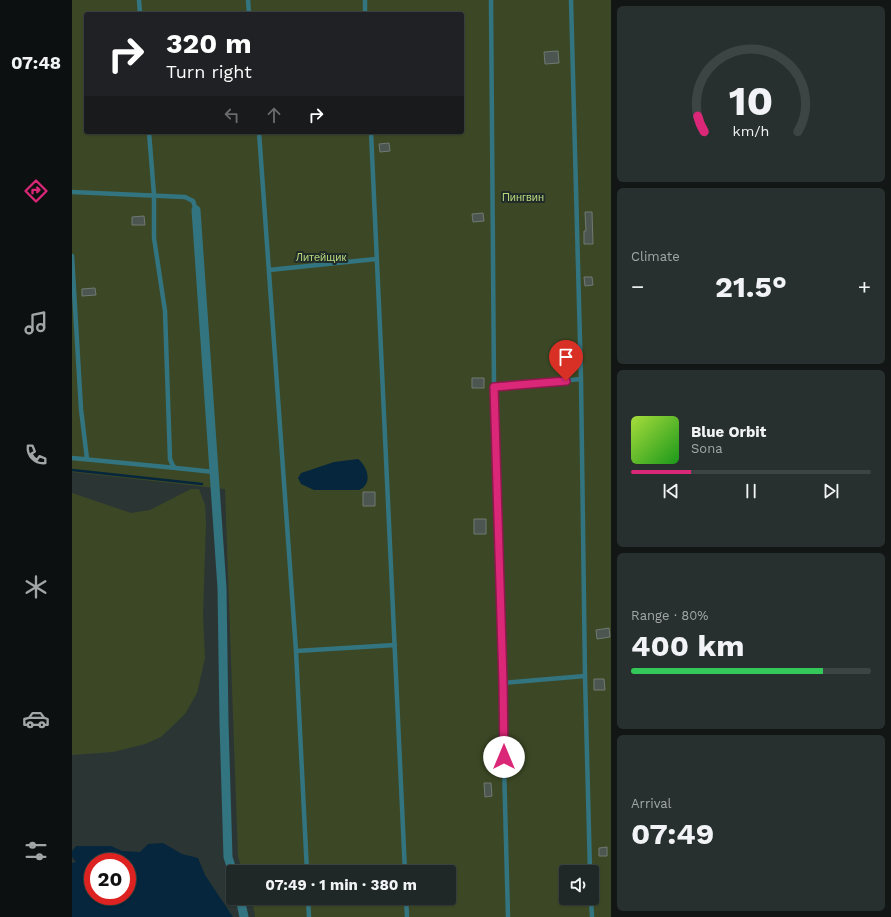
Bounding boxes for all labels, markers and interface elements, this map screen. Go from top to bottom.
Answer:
text: 320 m [166,27,252,60]
icon: right [100,28,152,80]
text: 07:48 [11,52,61,73]
text: Turn right [166,61,252,82]
text: 10 [729,76,773,125]
icon: left [221,104,243,126]
icon: ahead [263,104,285,126]
icon: right [305,104,327,126]
text: km/h [733,123,769,139]
icon: directions [22,177,50,205]
park label: Пингвин [502,191,544,204]
text: Climate [631,249,680,264]
park label: Литейщик [296,251,346,264]
text: 21.5° [715,269,787,304]
text: − [631,274,644,299]
text: + [858,274,871,299]
icon: music [22,309,50,337]
pin [549,340,583,381]
icon: arrive [555,346,577,368]
text: Blue Orbit [691,423,766,441]
icon: phone [22,441,50,469]
text: Sona [691,441,723,456]
icon: previous [660,480,682,502]
icon: pause [740,480,762,502]
icon: next [820,480,842,502]
icon: climate [22,573,50,601]
text: Range · 80% [631,608,709,623]
text: 400 km [631,628,745,663]
icon: car [22,705,50,733]
position arrow [483,736,525,778]
text: Arrival [631,796,672,811]
text: 07:49 [631,816,714,851]
icon: filters [22,837,50,865]
speed limit sign: 20 [84,853,136,905]
map controls [559,865,599,905]
button: sound [559,865,599,905]
text: 07:49 · 1 min · 380 m [265,876,417,894]

